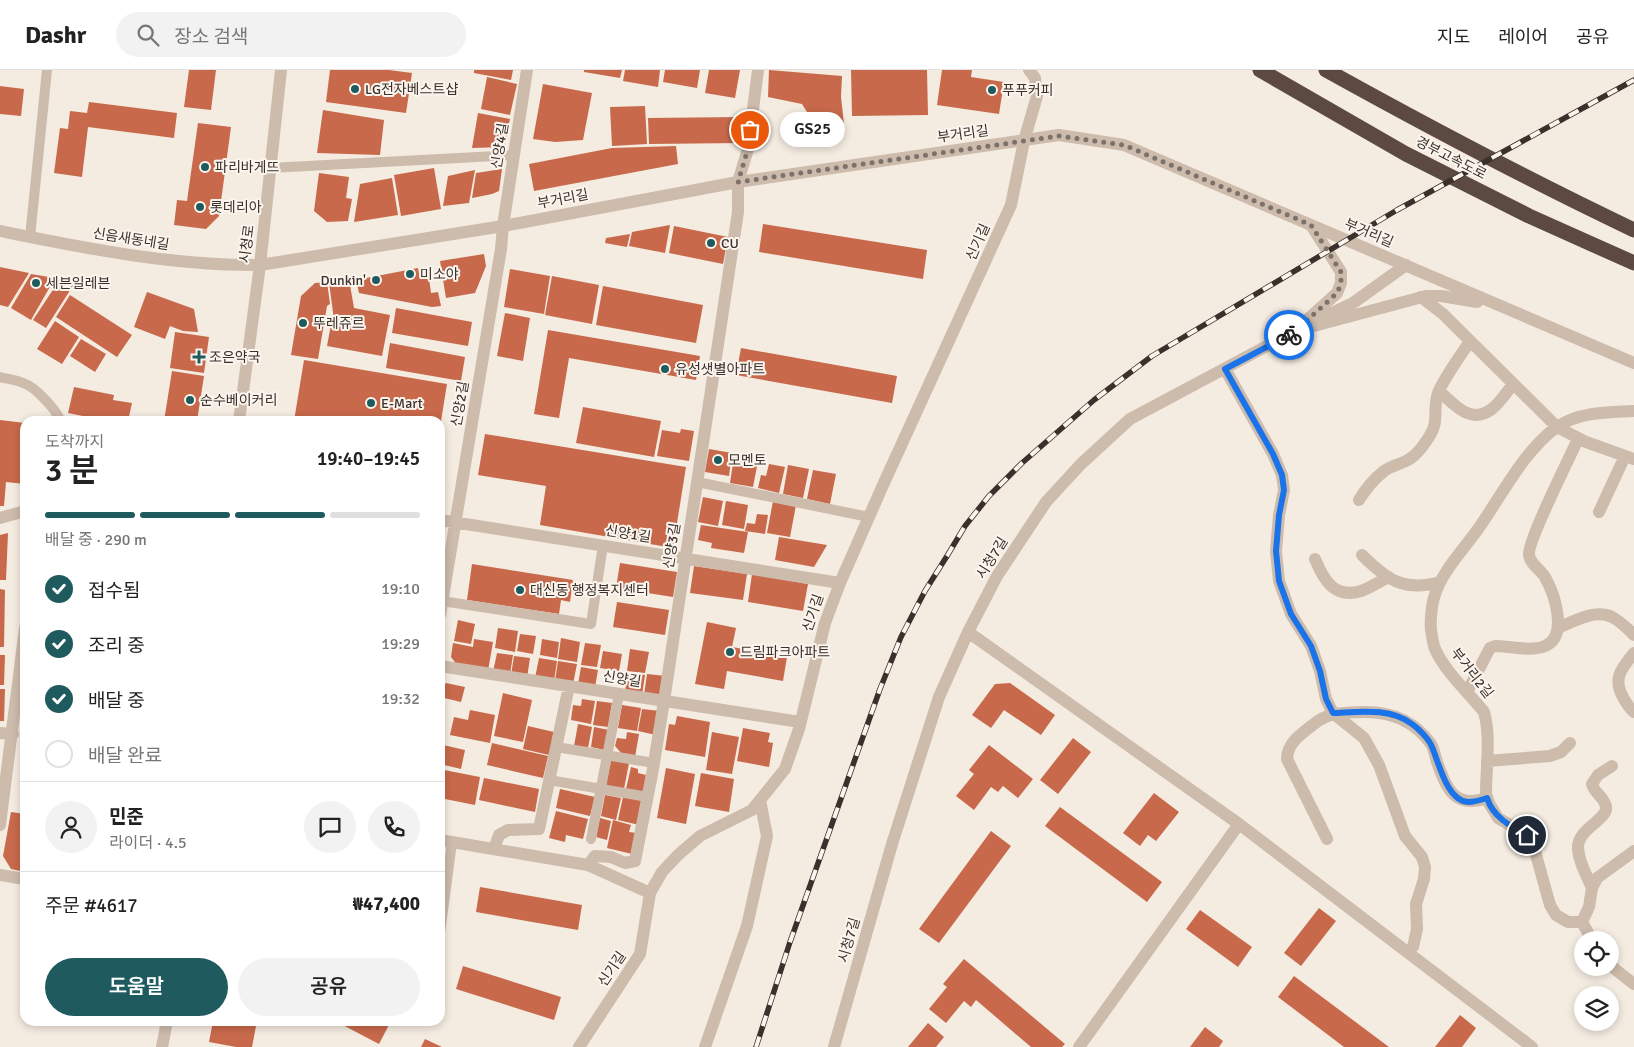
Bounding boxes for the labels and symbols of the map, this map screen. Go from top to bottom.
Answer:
place label: LG전자베스트샵 [365,81,458,98]
place label: 푸푸커피 [1002,82,1054,99]
marker: LG전자베스트샵 [349,83,361,95]
marker: 푸푸커피 [986,84,998,96]
pin [729,109,771,151]
callout: GS25 [780,112,845,148]
street label: 신양4길 [488,122,512,170]
street label: 부거리길 [936,122,990,146]
street label: 경부고속도로 [1413,133,1489,183]
place label: 파리바게뜨 [215,159,280,176]
marker: 파리바게뜨 [199,161,211,173]
street label: 부거리길 [536,186,590,212]
place label: 롯데리아 [210,199,262,216]
marker: 롯데리아 [194,201,206,213]
street label: 부거리길 [1342,215,1396,251]
street label: 신기길 [962,221,994,263]
street label: 시청로 [236,224,258,264]
street label: 신음새동네길 [92,225,170,253]
place label: CU [721,235,739,252]
marker: CU [705,237,717,249]
place label: 미소야 [420,266,459,283]
marker: 미소야 [404,268,416,280]
place label: Dunkin' [320,272,366,289]
marker: Dunkin' [370,274,382,286]
place label: 세븐일레븐 [46,275,111,292]
marker: 세븐일레븐 [30,277,42,289]
courier [1264,310,1314,360]
place label: 뚜레쥬르 [313,315,365,332]
marker: 뚜레쥬르 [297,317,309,329]
place label: 조은약국 [209,349,261,366]
marker: 조은약국 [193,351,205,363]
place label: 유성샛별아파트 [675,361,765,378]
marker: 유성샛별아파트 [659,363,671,375]
street label: 신양2길 [448,380,472,428]
place label: 순수베이커리 [200,392,277,409]
marker: 순수베이커리 [184,394,196,406]
place label: E-Mart [381,395,423,412]
marker: E-Mart [365,397,377,409]
place label: 모멘토 [728,452,767,469]
marker: 모멘토 [712,454,724,466]
street label: 신양1길 [604,522,652,546]
street label: 신양3길 [660,522,684,570]
street label: 시청7길 [973,534,1011,582]
place label: 대신동 행정복지센터 [530,582,649,599]
marker: 대신동 행정복지센터 [514,584,526,596]
street label: 신기길 [799,592,827,634]
place label: 드림파크아파트 [740,644,830,661]
street label: 부거리2길 [1447,644,1497,702]
marker: 드림파크아파트 [724,646,736,658]
street label: 신양길 [602,668,642,690]
pin [1506,814,1548,856]
street label: 시청7길 [834,915,864,965]
street label: 신기길 [594,948,630,990]

